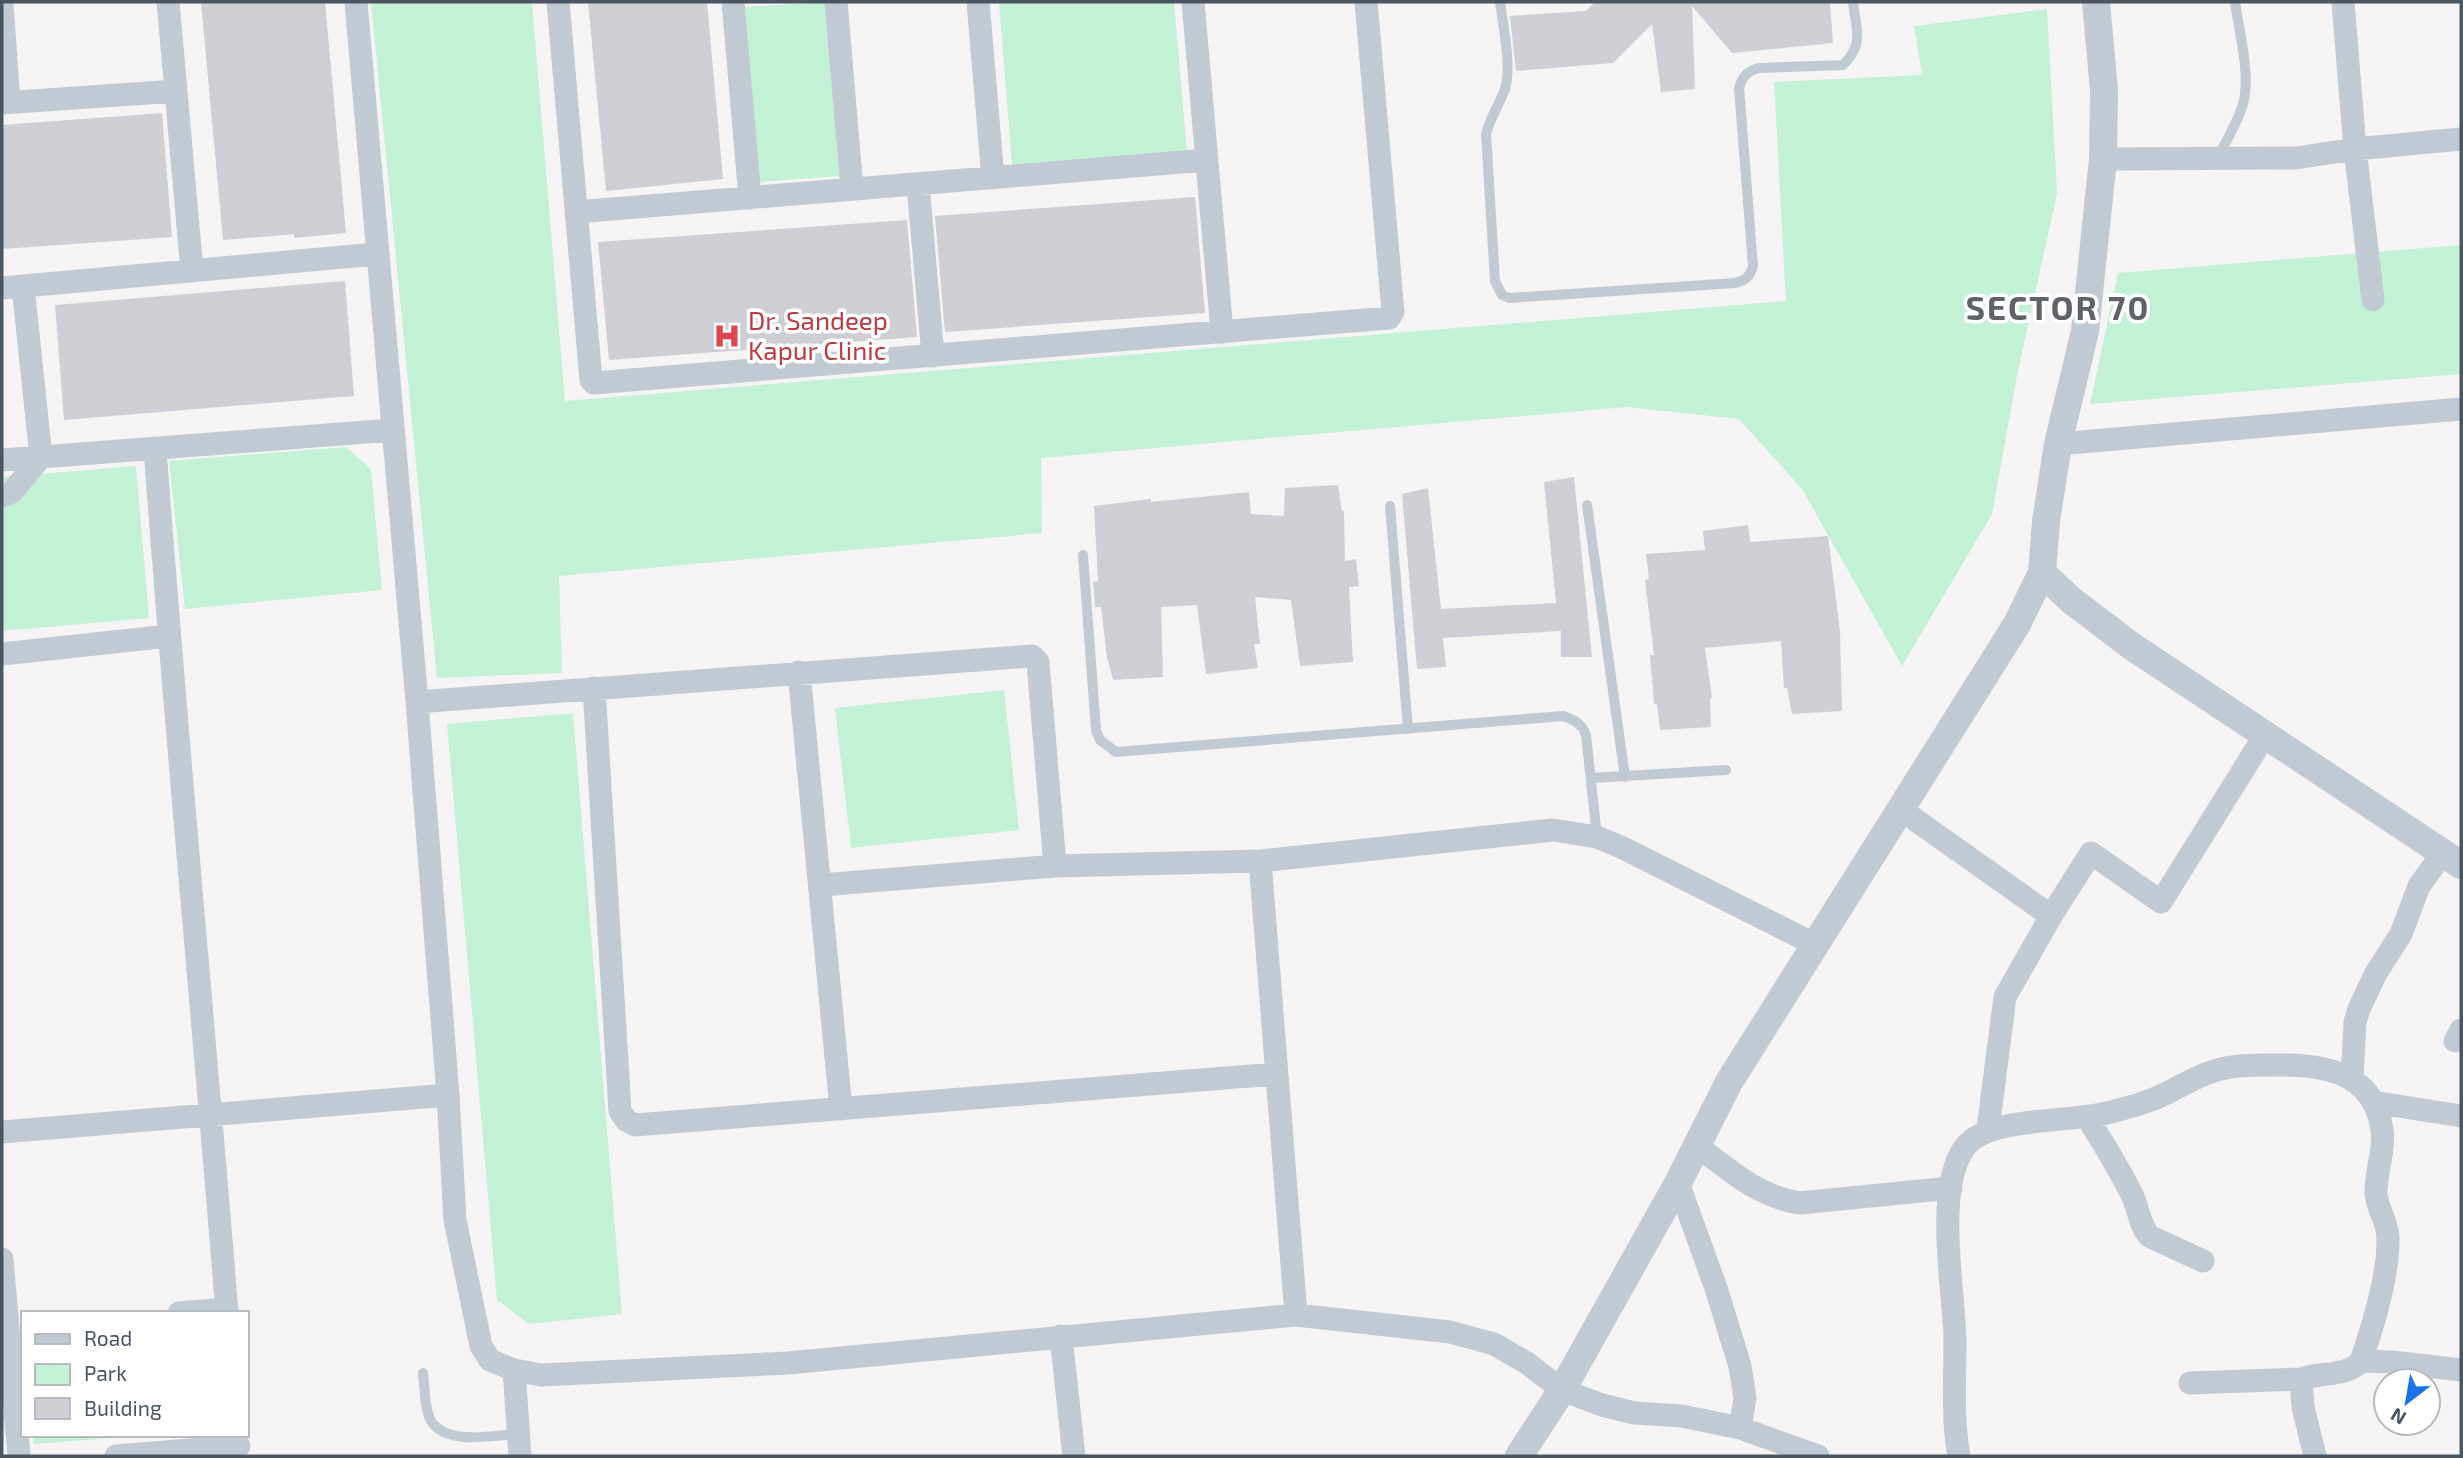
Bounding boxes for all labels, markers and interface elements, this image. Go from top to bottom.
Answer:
district label: SECTOR 70 [1966,287,2150,327]
place label: Dr. Sandeep Kapur Clinic [748,304,888,365]
hospital icon: Dr. Sandeep Kapur Clinic [712,321,742,351]
legend [21,1311,248,1437]
text: Road [84,1325,132,1350]
text: Park [84,1360,127,1385]
north arrow [2372,1367,2442,1437]
text: Building [84,1395,162,1420]
text: N [2386,1404,2410,1430]

